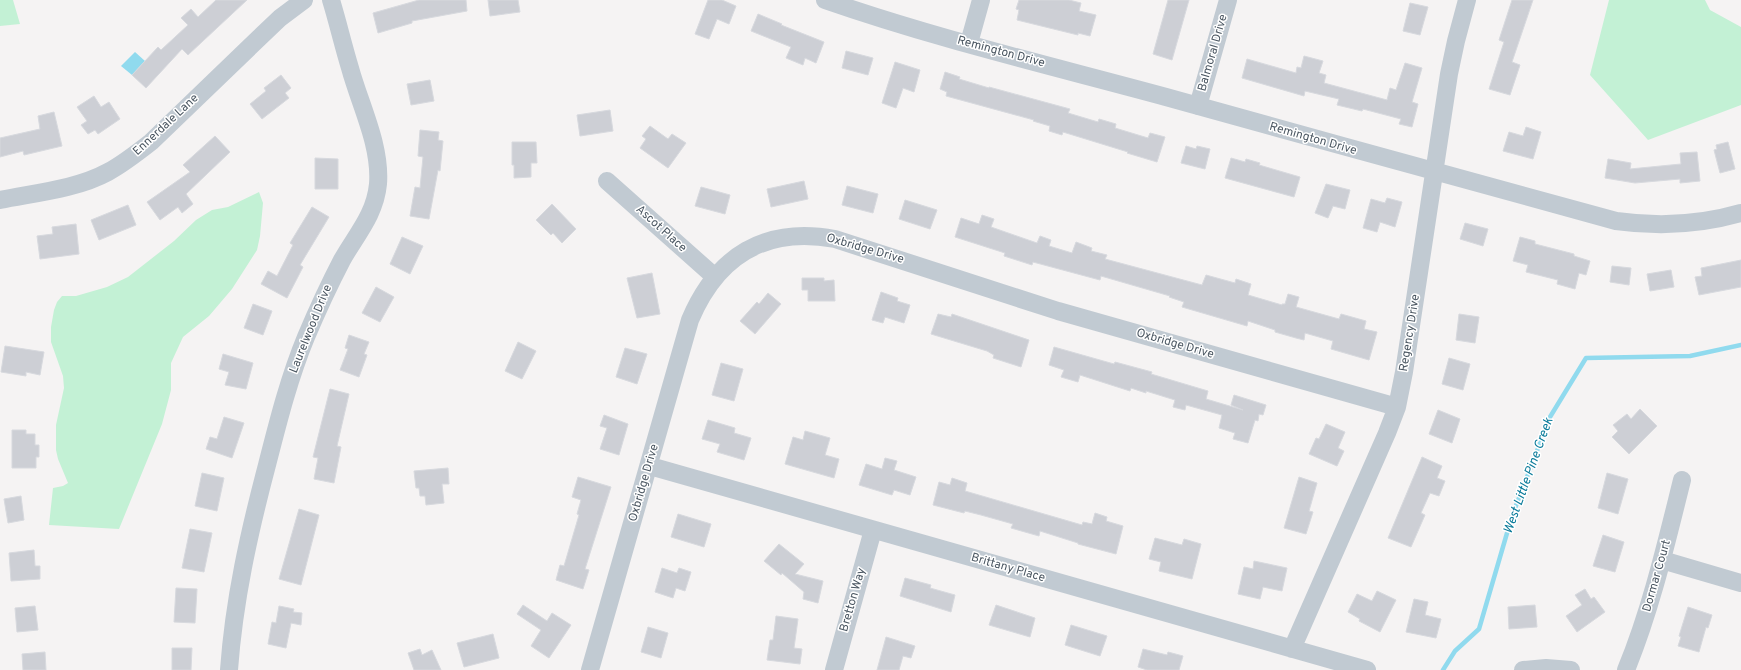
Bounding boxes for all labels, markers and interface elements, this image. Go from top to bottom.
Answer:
street label: Balmoral Drive [1194,13,1232,93]
street label: Remington Drive [955,33,1047,71]
street label: Ennerdale Lane [130,91,202,159]
street label: Remington Drive [1267,119,1359,159]
street label: Ascot Place [632,202,690,256]
street label: Oxbridge Drive [824,230,906,268]
street label: Laurelwood Drive [286,282,336,376]
street label: Regency Drive [1396,293,1424,373]
street label: Oxbridge Drive [1134,325,1216,363]
water label: West Little Pine Creek [1501,415,1558,536]
street label: Oxbridge Drive [625,442,663,524]
street label: Dormar Court [1639,538,1675,614]
street label: Brittany Place [969,550,1047,586]
street label: Bretton Way [836,566,870,634]

